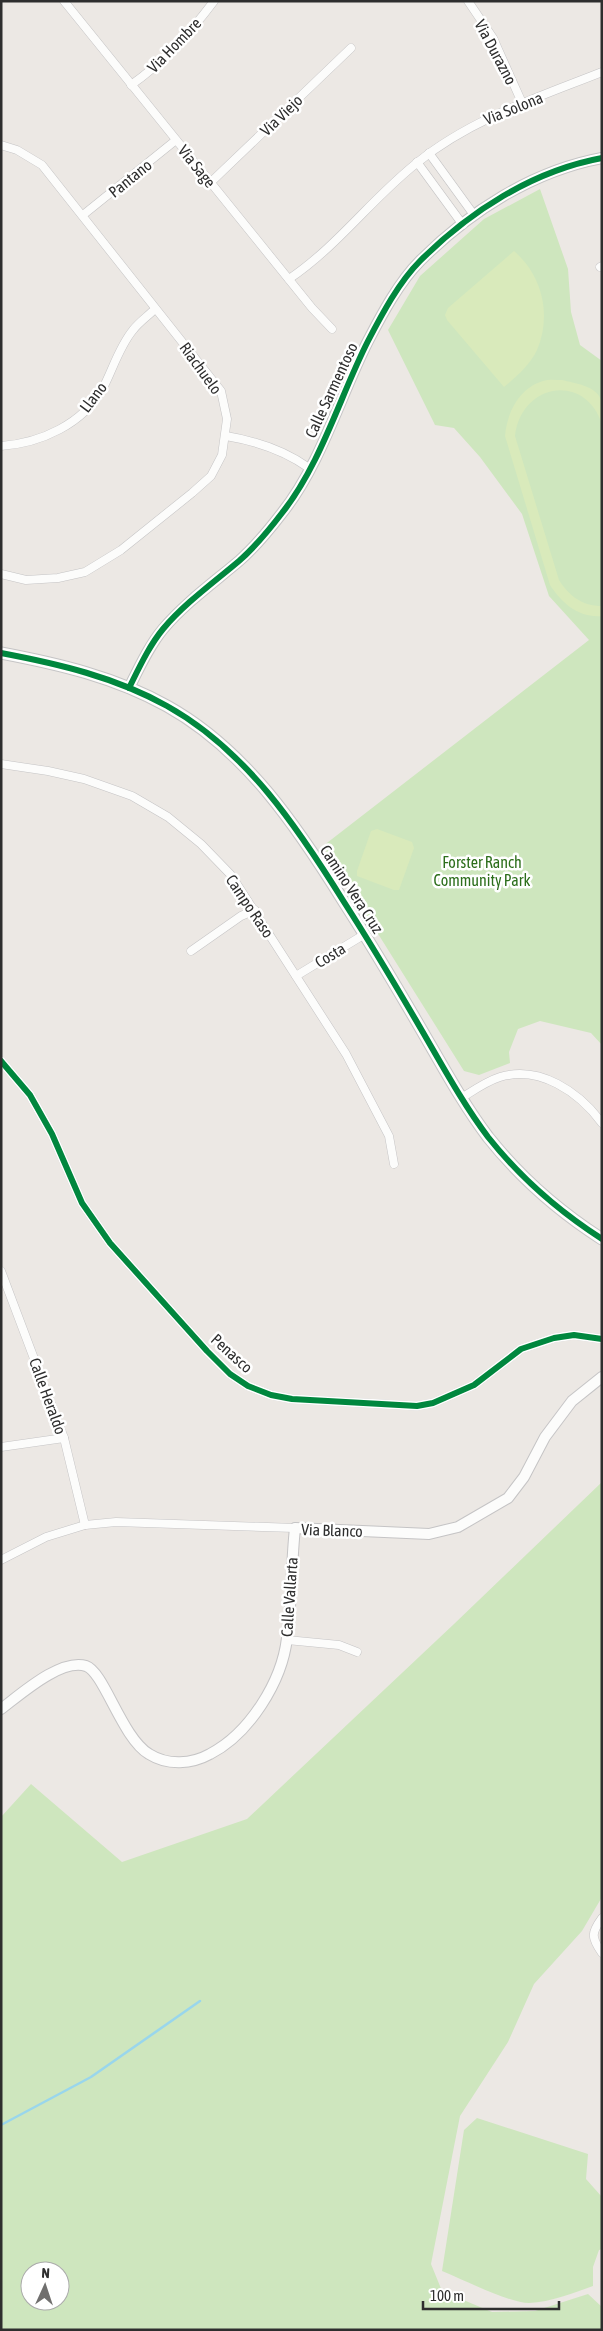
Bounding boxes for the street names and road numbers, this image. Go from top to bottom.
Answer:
street label: Via Hombre [144,14,204,76]
street label: Via Durazno [471,17,521,87]
street label: Via Solona [481,88,545,128]
street label: Via Viejo [256,91,306,140]
street label: Via Sage [174,141,219,191]
street label: Pantano [105,155,155,201]
street label: Riachuelo [176,339,226,397]
street label: Calle Sarmentoso [301,340,361,440]
street label: Llano [76,378,110,416]
street label: Camino Vera Cruz [317,842,387,937]
street label: Campo Raso [222,871,278,941]
street label: Costa [311,939,349,971]
street label: Penasco [208,1330,256,1376]
street label: Calle Heraldo [26,1355,70,1437]
street label: Via Blanco [301,1520,363,1540]
street label: Calle Vallarta [277,1557,301,1637]

